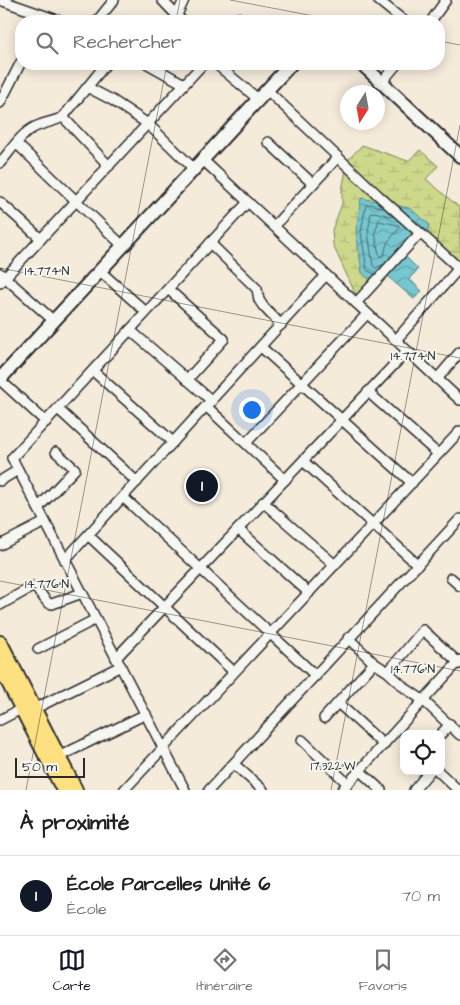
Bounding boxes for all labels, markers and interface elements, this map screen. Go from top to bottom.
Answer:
search box [15,15,445,70]
icon: search [33,29,61,57]
text: Rechercher [73,29,181,56]
north arrow [340,85,385,130]
text: 14.774°N [25,263,70,280]
text: 14.774°N [391,348,436,365]
your location [239,397,265,423]
pin: 1 [186,467,218,505]
text: 14.776°N [25,576,69,593]
text: 14.776°N [391,661,435,678]
map controls [400,730,445,775]
button: locate [400,730,445,775]
scale bar [15,755,85,778]
text: 50 m [22,757,57,777]
text: 17.322°W [311,758,356,775]
text: À proximité [20,808,129,837]
text: École Parcelles Unité 6 [67,871,270,898]
text: 1 [35,885,37,907]
text: 70 m [401,885,440,907]
text: École [67,898,107,920]
tab: Carte [53,946,91,996]
tab: Itinéraire [196,946,253,996]
tab: Favoris [358,946,407,996]

